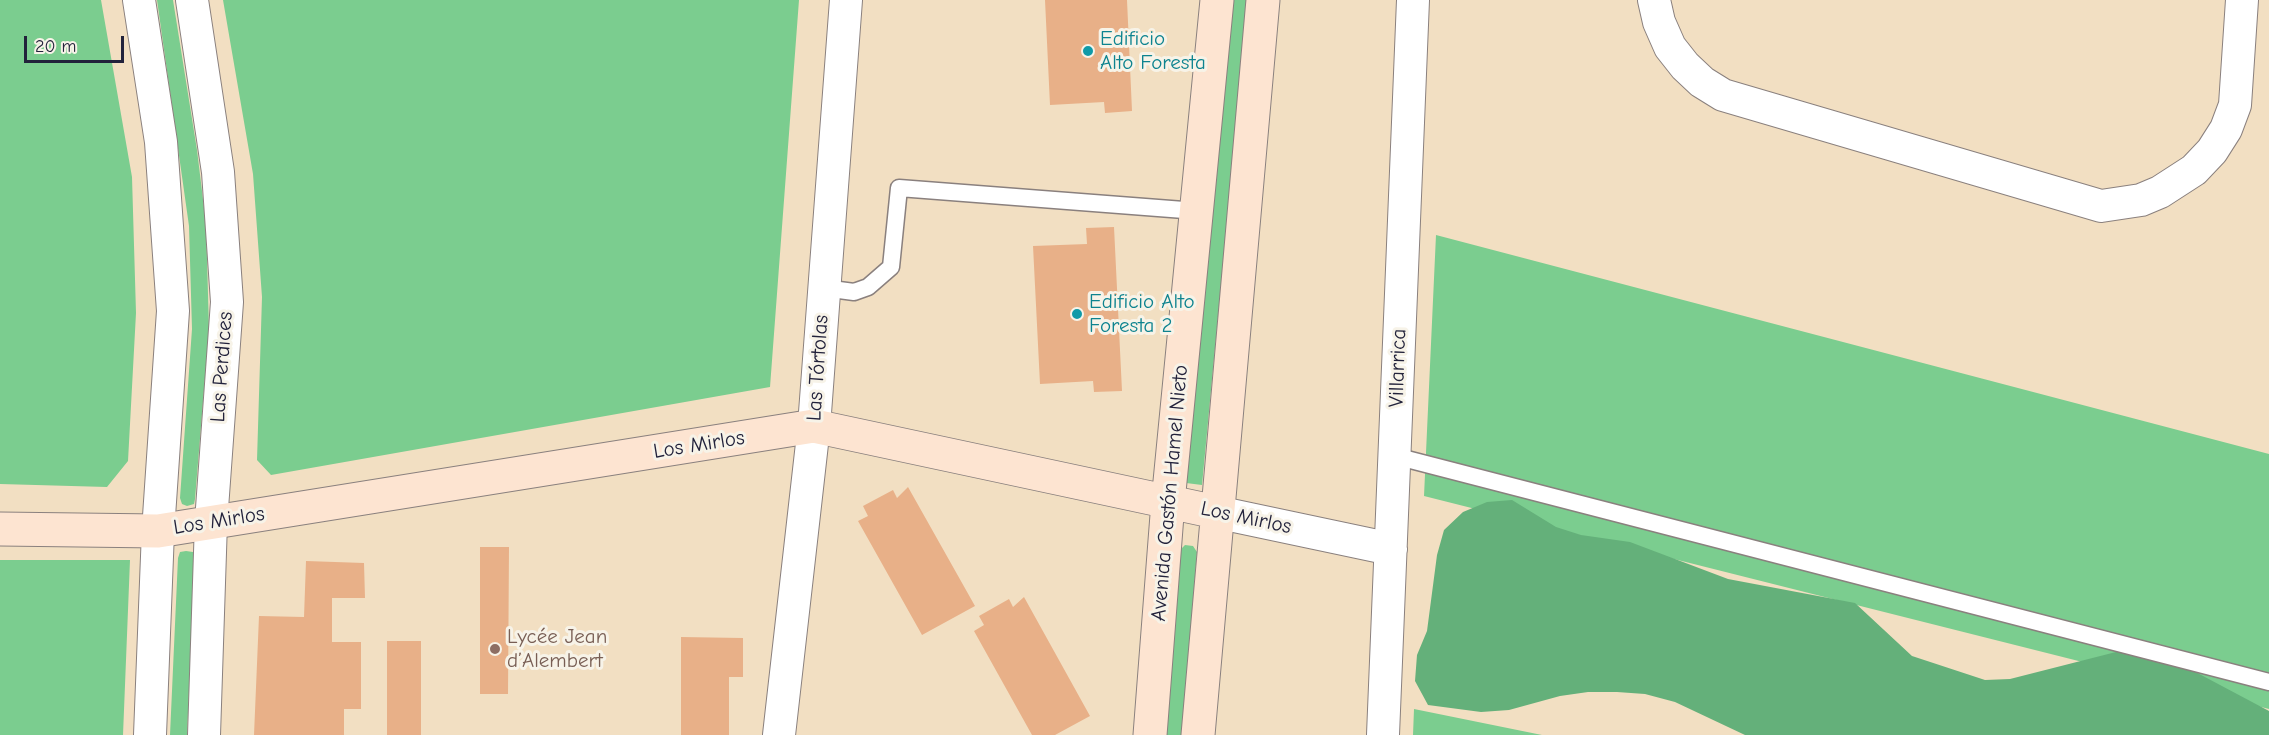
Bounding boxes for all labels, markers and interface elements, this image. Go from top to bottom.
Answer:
scale bar [27,24,128,62]
place label: Edificio Alto Foresta [1100,26,1206,76]
text: 20 m [35,36,76,57]
marker: Edificio Alto Foresta [1081,44,1095,58]
place label: Edificio Alto Foresta 2 [1089,289,1195,339]
marker: Edificio Alto Foresta 2 [1070,307,1084,321]
street label: Las Perdices [206,311,238,423]
street label: Las Tórtolas [802,314,834,422]
street label: Villarrica [1384,328,1412,408]
street label: Avenida Gastón Hamel Nieto [1146,364,1194,622]
street label: Los Mirlos [652,425,746,465]
street label: Los Mirlos [1198,496,1294,540]
street label: Los Mirlos [172,501,266,541]
place label: Lycée Jean d’Alembert [507,624,607,674]
marker: Lycée Jean d’Alembert [488,642,502,656]

